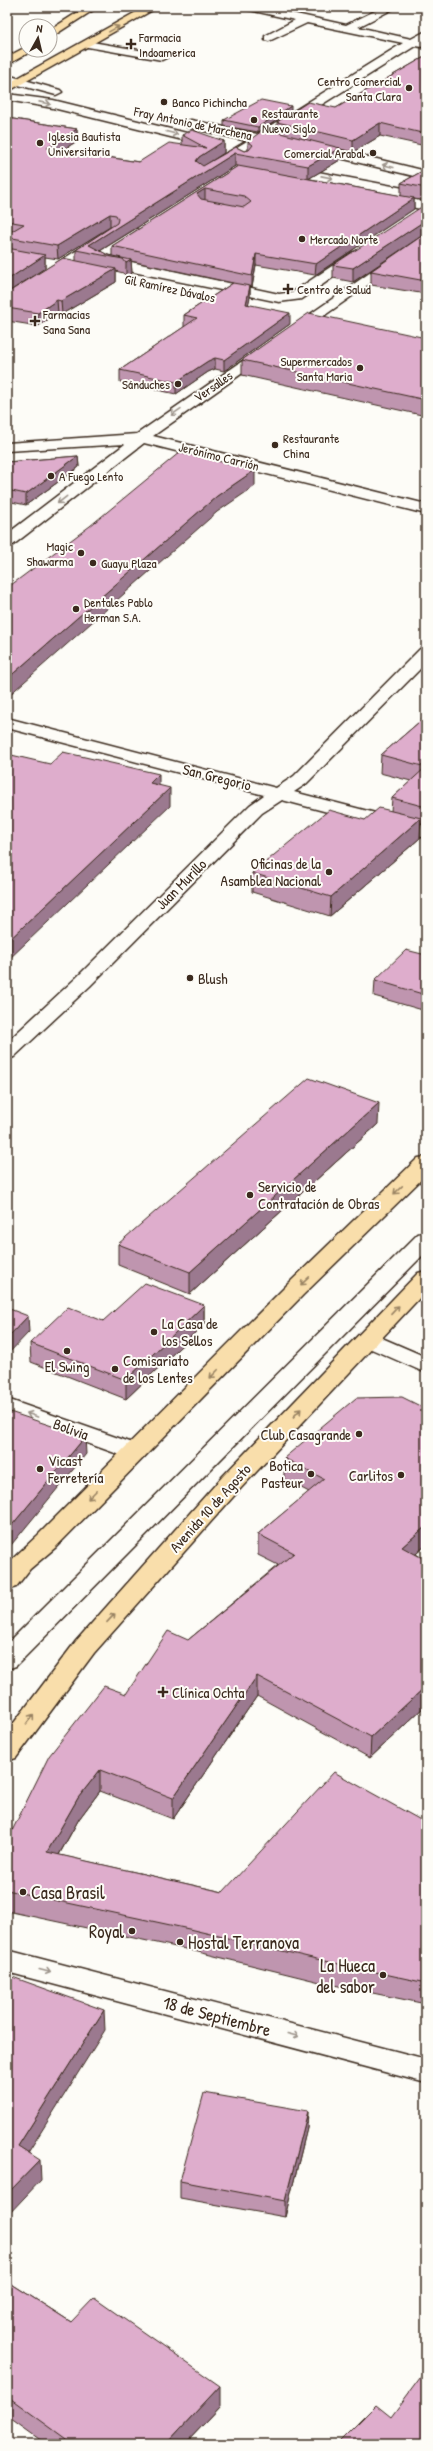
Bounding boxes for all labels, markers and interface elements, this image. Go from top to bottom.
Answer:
north arrow [18,18,58,58]
text: N [36,21,43,35]
one-way arrow [108,24,120,32]
place label: Farmacia Indoamerica [138,28,195,61]
marker: Farmacia Indoamerica [126,39,136,49]
place label: Centro Comercial Santa Clara [317,72,402,105]
marker: Centro Comercial Santa Clara [404,83,414,93]
place label: Banco Pichincha [172,93,247,111]
marker: Banco Pichincha [159,97,169,107]
one-way arrow [39,99,52,107]
street label: Fray Antonio de Marchena [131,101,254,144]
place label: Restaurante Nuevo Siglo [262,104,318,137]
marker: Restaurante Nuevo Siglo [249,115,259,125]
place label: Iglesia Bautista Universitaria [48,127,120,160]
one-way arrow [165,130,178,137]
marker: Iglesia Bautista Universitaria [35,138,45,148]
place label: Comercial Arabal [284,144,366,162]
marker: Comercial Arabal [368,148,378,158]
one-way arrow [382,161,395,169]
one-way arrow [320,174,333,182]
place label: Mercado Norte [310,230,378,248]
marker: Mercado Norte [297,234,307,244]
street label: Gil Ramírez Dávalos [123,270,217,306]
place label: Centro de Salud [297,280,371,298]
marker: Centro de Salud [282,283,294,295]
place label: Farmacias Sana Sana [42,305,90,338]
marker: Farmacias Sana Sana [30,316,40,326]
place label: Supermercados Santa Maria [281,352,352,385]
marker: Supermercados Santa Maria [355,363,365,373]
street label: Versalles [190,366,236,406]
place label: Sánduches [122,375,170,393]
marker: Sánduches [173,379,183,389]
one-way arrow [171,408,182,416]
place label: Restaurante China [283,429,339,462]
street label: Jerónimo Carrión [177,437,261,475]
marker: Restaurante China [270,440,280,450]
place label: A Fuego Lento [59,467,123,485]
marker: A Fuego Lento [46,471,56,481]
one-way arrow [56,495,67,504]
place label: Magic Shawarma [26,537,73,570]
marker: Magic Shawarma [76,548,86,558]
place label: Guayu Plaza [101,554,157,572]
marker: Guayu Plaza [88,558,98,568]
place label: Dentales Pablo Herman S.A. [84,593,153,626]
marker: Dentales Pablo Herman S.A. [71,604,81,614]
street label: San Gregorio [181,758,253,796]
place label: Oficinas de la Asamblea Nacional [221,853,321,891]
street label: Juan Murillo [151,854,211,914]
marker: Oficinas de la Asamblea Nacional [324,867,334,877]
place label: Blush [198,968,228,989]
marker: Blush [185,973,195,983]
place label: Servicio de Contratación de Obras [258,1176,380,1214]
one-way arrow [393,1186,403,1195]
marker: Servicio de Contratación de Obras [245,1190,255,1200]
one-way arrow [300,1276,310,1286]
one-way arrow [390,1306,399,1316]
place label: La Casa de los Sellos [162,1313,218,1351]
marker: La Casa de los Sellos [149,1327,159,1337]
marker: El Swing [62,1346,72,1356]
place label: Comisariato de los Lentes [123,1350,193,1388]
place label: El Swing [45,1356,90,1377]
marker: Comisariato de los Lentes [110,1364,120,1374]
one-way arrow [209,1369,218,1379]
one-way arrow [292,1408,302,1418]
one-way arrow [27,1410,39,1418]
street label: Bolivia [50,1413,92,1445]
place label: Club Casagrande [260,1424,351,1445]
marker: Club Casagrande [354,1429,364,1439]
place label: Vicast Ferretería [47,1450,103,1488]
place label: Botica Pasteur [261,1455,303,1493]
street label: Avenida 10 de Agosto [165,1459,255,1557]
marker: Vicast Ferretería [35,1464,45,1474]
place label: Carlitos [349,1465,393,1486]
marker: Botica Pasteur [306,1469,316,1479]
marker: Carlitos [396,1470,406,1480]
one-way arrow [87,1490,97,1500]
one-way arrow [106,1613,116,1623]
place label: Clínica Ochta [172,1682,244,1703]
marker: Clínica Ochta [157,1686,169,1698]
one-way arrow [26,1714,34,1725]
place label: Casa Brasil [31,1880,105,1905]
marker: Casa Brasil [18,1887,28,1897]
place label: Royal [89,1919,124,1944]
marker: Royal [127,1926,137,1936]
place label: Hostal Terranova [188,1930,299,1955]
marker: Hostal Terranova [175,1937,185,1947]
place label: La Hueca del sabor [316,1953,375,1999]
one-way arrow [38,1968,51,1975]
marker: La Hueca del sabor [378,1970,388,1980]
street label: 18 de Septiembre [160,1990,274,2042]
one-way arrow [286,2032,299,2040]

